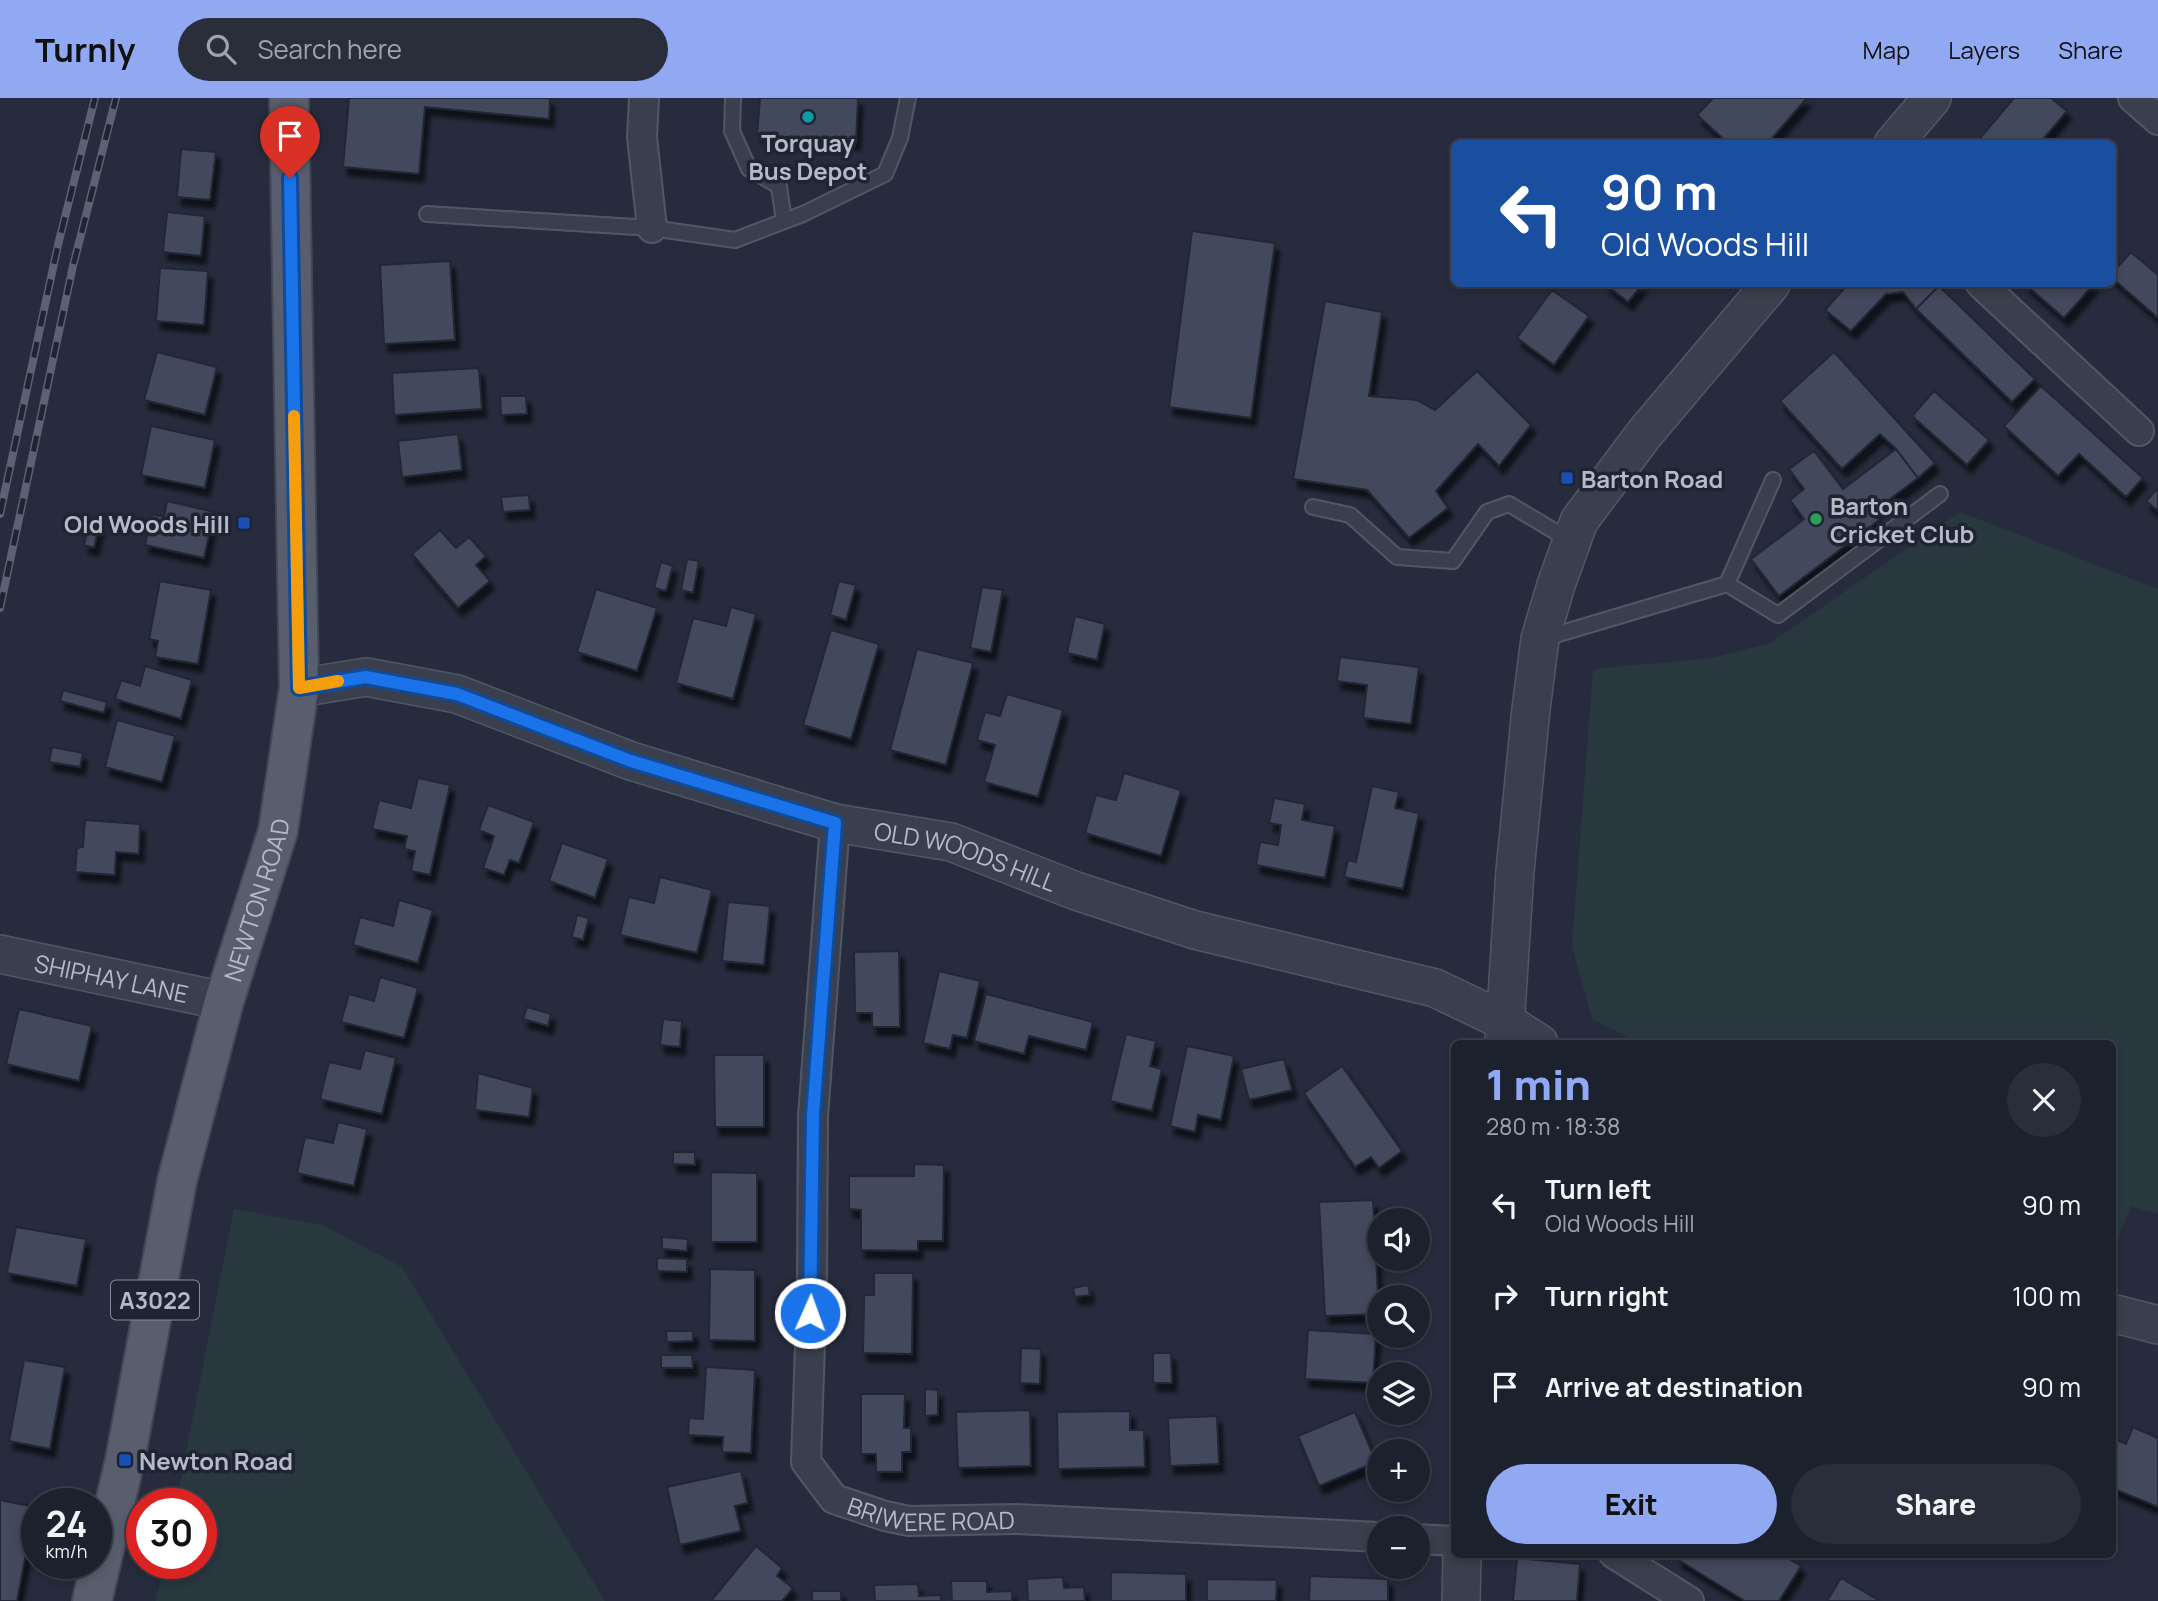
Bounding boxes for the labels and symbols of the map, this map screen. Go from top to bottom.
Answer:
pin [260,106,320,178]
marker: Torquay Bus Depot [800,109,816,125]
place label: Torquay Bus Depot [749,126,867,187]
place label: Barton Road [1581,462,1723,495]
marker: Barton Road [1559,470,1575,486]
place label: Barton Cricket Club [1830,489,1974,550]
place label: Old Woods Hill [64,507,230,540]
marker: Barton Cricket Club [1808,511,1824,527]
marker: Old Woods Hill [236,515,252,531]
street label: OLD WOODS HILL [872,813,1061,898]
street label: NEWTON ROAD [215,816,296,985]
street label: SHIPHAY LANE [32,945,191,1010]
position arrow [773,1276,847,1350]
road number: A3022 [111,1280,199,1320]
place label: Newton Road [139,1444,293,1477]
marker: Newton Road [117,1452,133,1468]
speed limit sign: 30 [126,1488,217,1579]
street label: BRIWERE ROAD [843,1488,1015,1538]

